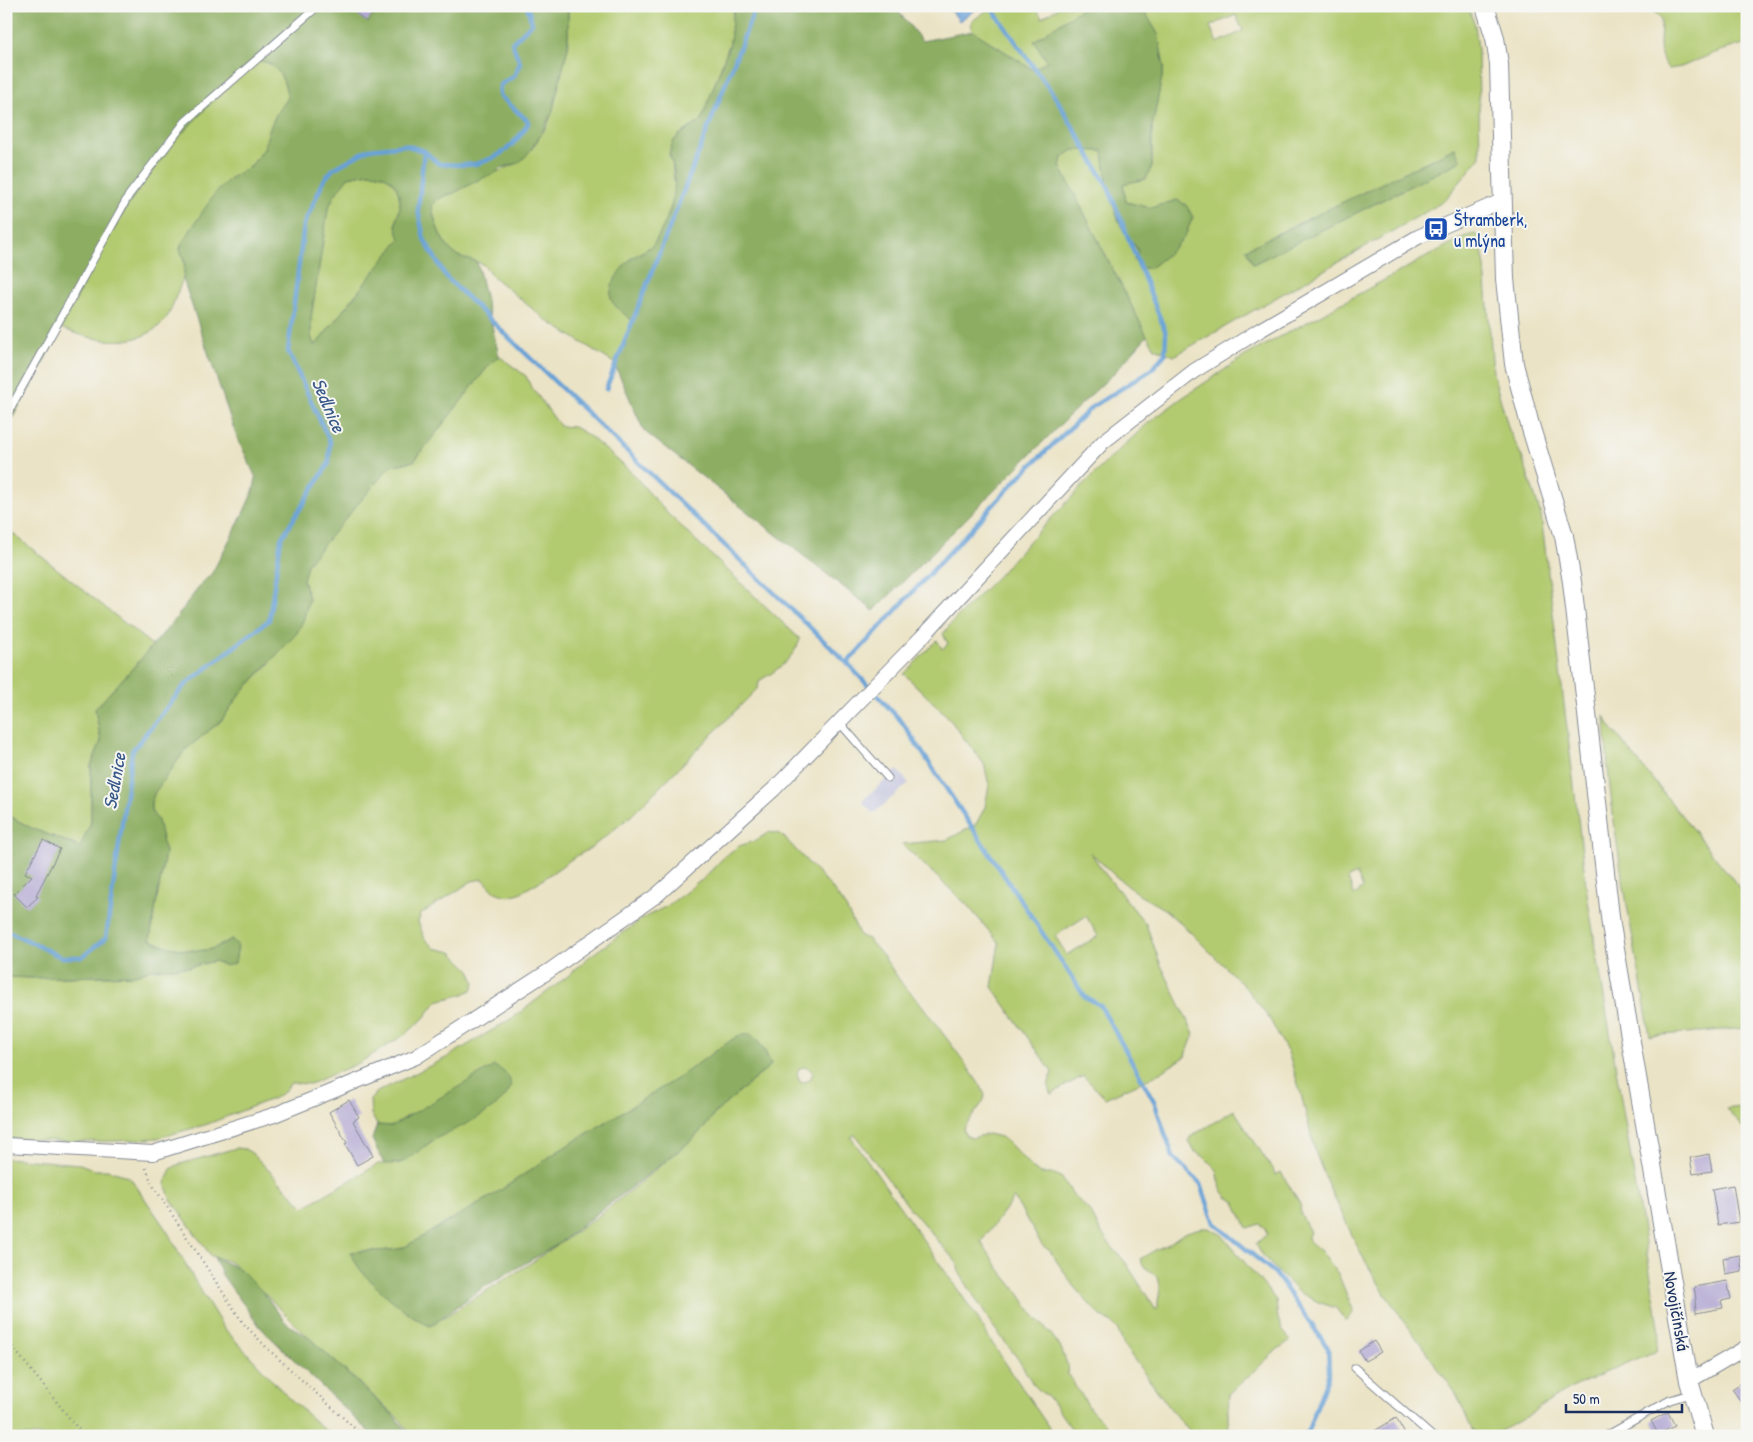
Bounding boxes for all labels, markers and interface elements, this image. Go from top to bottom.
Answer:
place label: Štramberk, u mlýna [1454,207,1527,253]
bus stop icon: Štramberk, u mlýna [1423,216,1449,242]
water label: Sedlnice [306,374,353,437]
water label: Sedlnice [96,749,132,811]
street label: Novojičínská [1658,1269,1696,1353]
scale bar [1566,1382,1682,1414]
text: 50 m [1573,1388,1600,1409]

